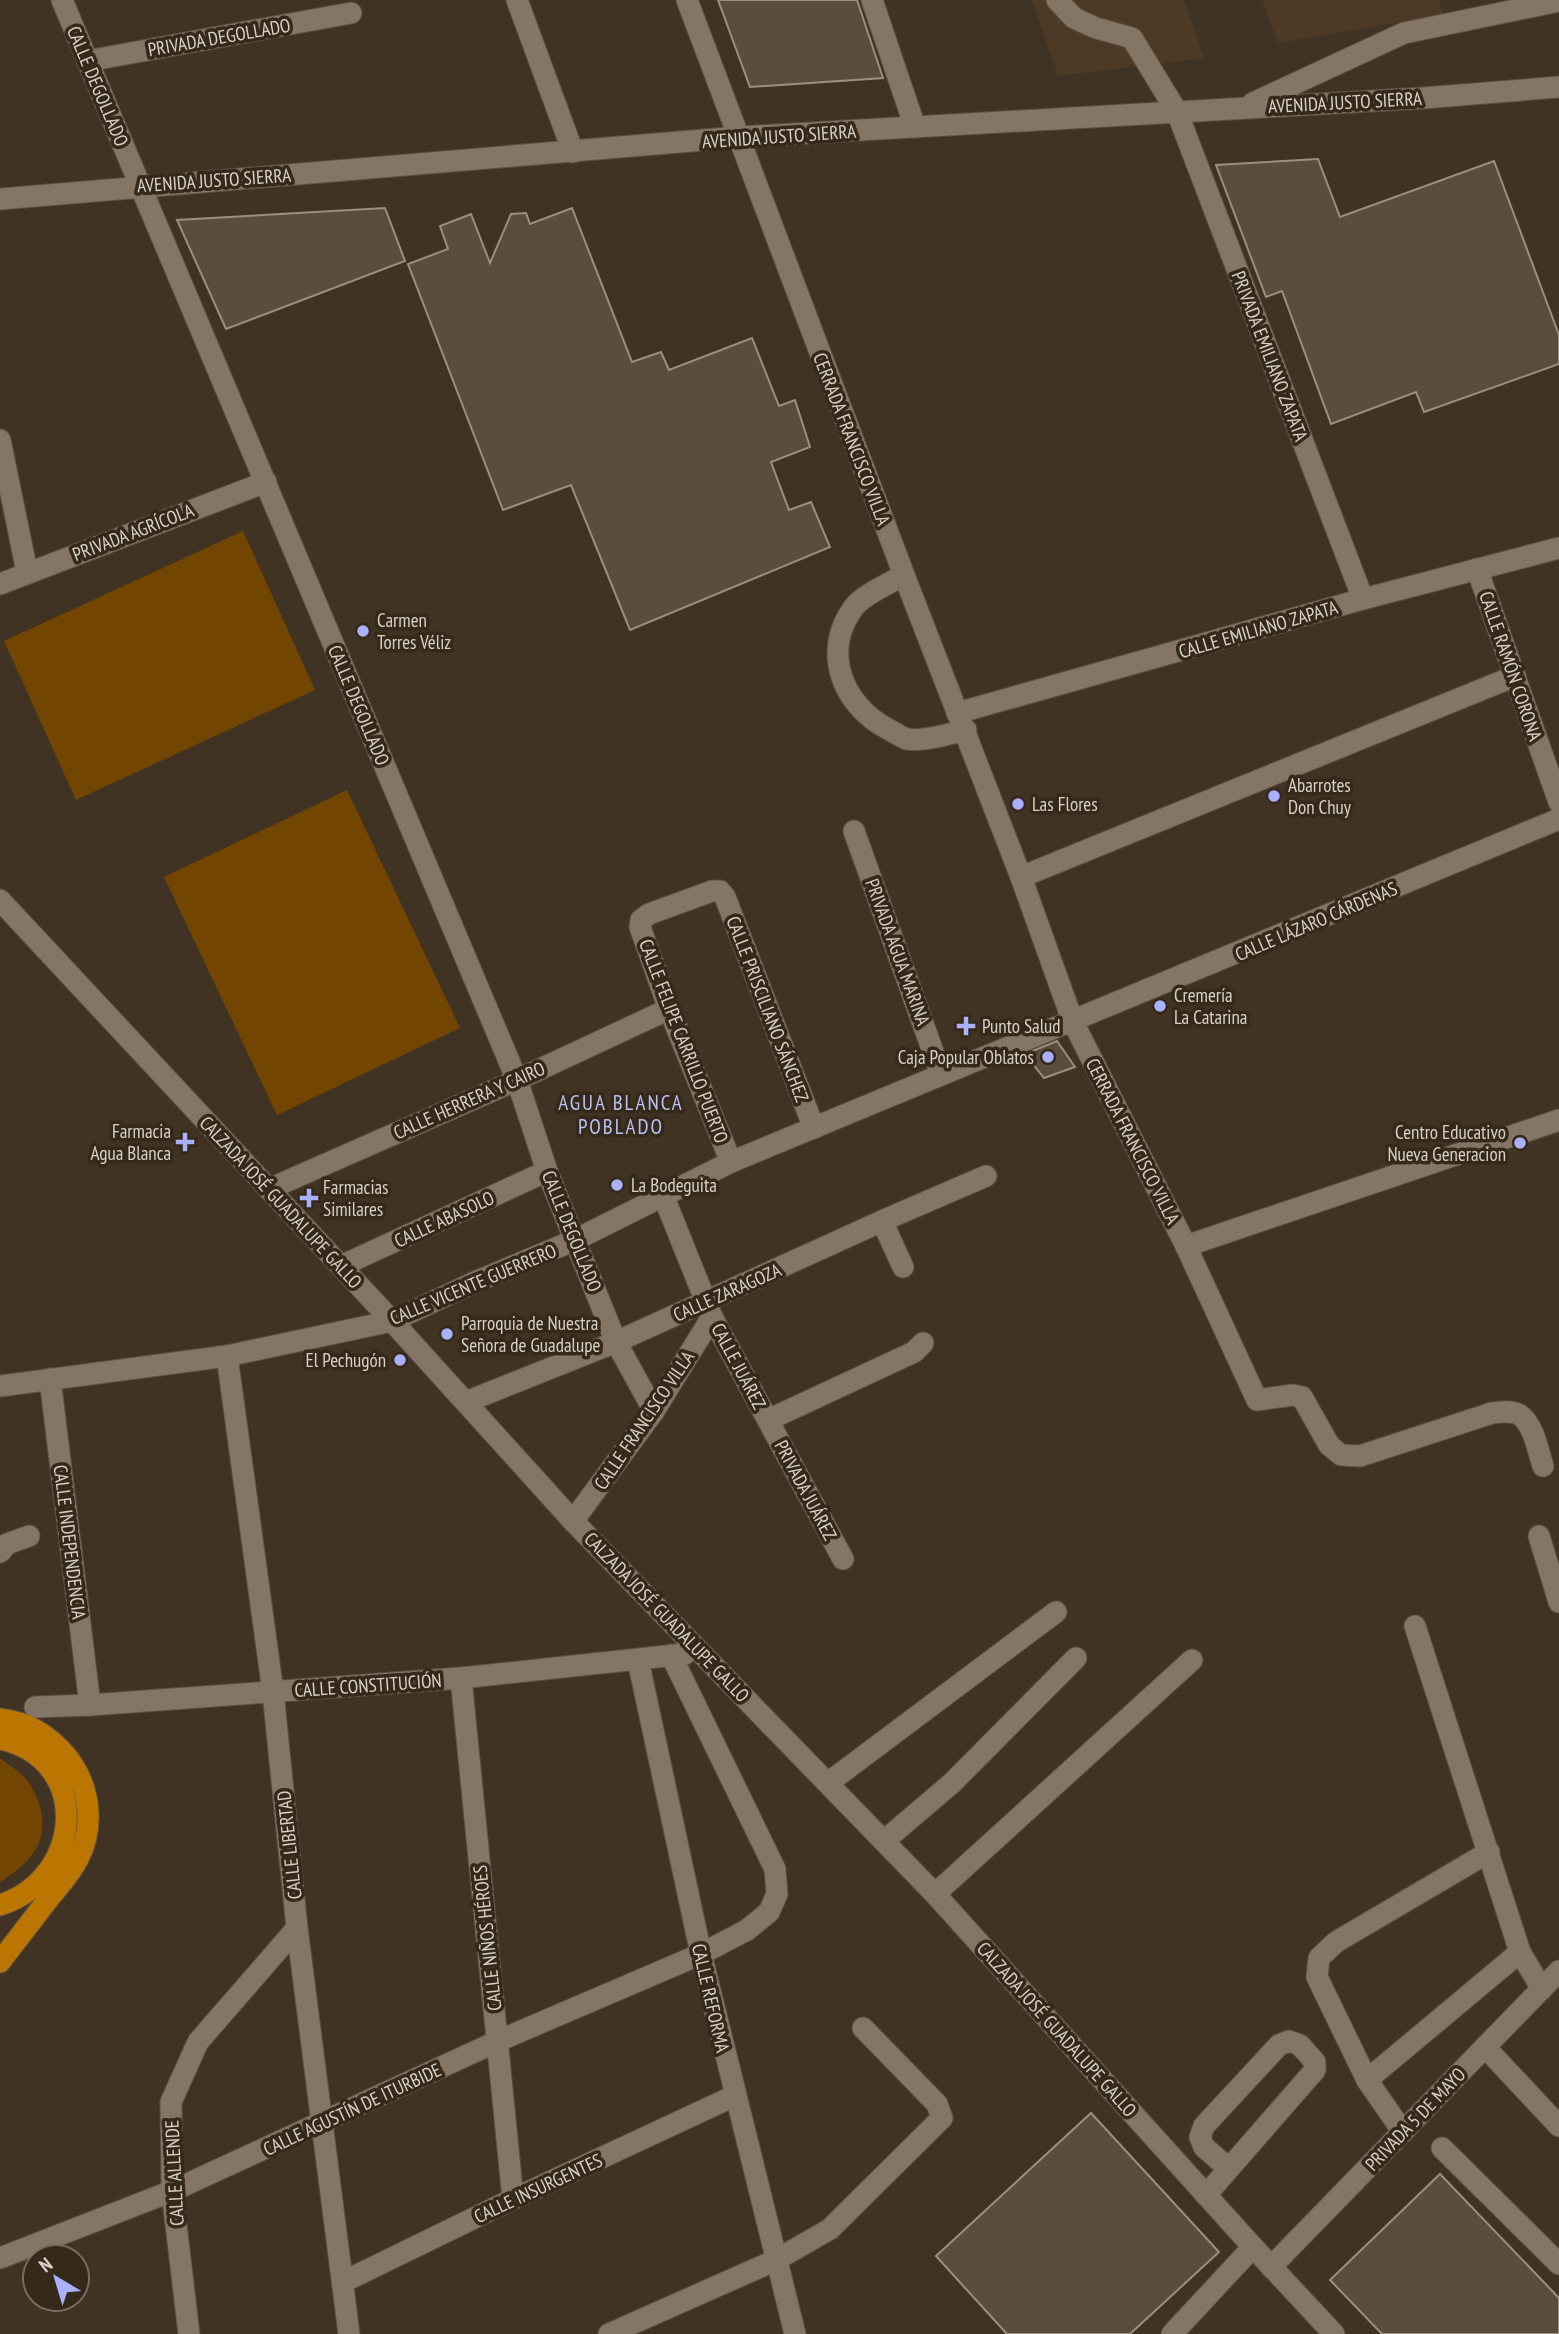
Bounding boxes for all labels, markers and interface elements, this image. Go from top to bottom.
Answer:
street label: PRIVADA DEGOLLADO [146,13,292,61]
street label: CALLE DEGOLLADO [62,22,134,150]
street label: AVENIDA JUSTO SIERRA [1267,86,1423,118]
street label: AVENIDA JUSTO SIERRA [701,119,857,153]
street label: AVENIDA JUSTO SIERRA [136,163,292,197]
street label: PRIVADA EMILIANO ZAPATA [1226,267,1314,445]
street label: CERRADA FRANCISCO VILLA [808,349,896,529]
street label: PRIVADA AGRÍCOLA [69,498,197,566]
street label: CALLE RAMÓN CORONA [1474,588,1548,744]
street label: CALLE EMILIANO ZAPATA [1176,595,1340,663]
place label: Carmen Torres Véliz [377,608,451,654]
marker: Carmen Torres Véliz [355,623,371,639]
street label: CALLE DEGOLLADO [323,641,395,769]
place label: Abarrotes Don Chuy [1288,773,1352,819]
marker: Abarrotes Don Chuy [1266,788,1282,804]
place label: Las Flores [1032,792,1098,816]
marker: Las Flores [1010,796,1026,812]
street label: PRIVADA AGUA MARINA [860,875,936,1029]
street label: CALLE LÁZARO CÁRDENAS [1231,876,1401,966]
street label: CALLE PRISCILIANO SÁNCHEZ [721,913,815,1105]
street label: CALLE FELIPE CARRILLO PUERTO [634,936,734,1146]
place label: Cremería La Catarina [1174,983,1247,1029]
marker: Cremería La Catarina [1152,998,1168,1014]
place label: Punto Salud [982,1014,1061,1038]
marker: Punto Salud [956,1016,976,1036]
place label: Caja Popular Oblatos [898,1045,1034,1069]
marker: Caja Popular Oblatos [1040,1049,1056,1065]
street label: CERRADA FRANCISCO VILLA [1081,1054,1185,1228]
street label: CALLE HERRERA Y CAIRO [389,1056,549,1144]
district label: AGUA BLANCA POBLADO [558,1089,684,1140]
street label: CALZADA JOSÉ GUADALUPE GALLO [195,1111,367,1293]
place label: Farmacia Agua Blanca [90,1119,171,1165]
place label: Centro Educativo Nueva Generacion [1387,1120,1506,1166]
marker: Farmacia Agua Blanca [177,1134,193,1150]
marker: Centro Educativo Nueva Generacion [1512,1135,1528,1151]
street label: CALLE DEGOLLADO [537,1167,607,1295]
place label: La Bodeguita [631,1173,717,1197]
place label: Farmacias Similares [323,1175,389,1221]
marker: La Bodeguita [609,1177,625,1193]
street label: CALLE ABASOLO [390,1185,498,1253]
marker: Farmacias Similares [301,1190,317,1206]
street label: CALLE VICENTE GUERRERO [386,1238,560,1330]
street label: CALLE ZARAGOZA [669,1258,785,1326]
place label: Parroquia de Nuestra Señora de Guadalupe [461,1311,600,1357]
street label: CALLE JUÁREZ [706,1319,772,1413]
marker: Parroquia de Nuestra Señora de Guadalupe [439,1326,455,1342]
street label: CALLE FRANCISCO VILLA [589,1346,699,1494]
place label: El Pechugón [306,1348,386,1372]
marker: El Pechugón [392,1352,408,1368]
street label: PRIVADA JUÁREZ [770,1436,842,1544]
street label: CALLE INDEPENDENCIA [49,1463,91,1621]
street label: CALZADA JOSÉ GUADALUPE GALLO [579,1527,755,1707]
street label: CALLE CONSTITUCIÓN [294,1668,442,1702]
street label: CALLE LIBERTAD [271,1789,307,1901]
street label: CALLE NIÑOS HÉROES [467,1864,507,2012]
street label: CALZADA JOSÉ GUADALUPE GALLO [972,1936,1142,2122]
street label: CALLE REFORMA [687,1941,735,2055]
street label: CALLE AGUSTÍN DE ITURBIDE [259,2057,445,2161]
street label: PRIVADA 5 DE MAYO [1360,2062,1470,2176]
street label: CALLE ALLENDE [159,2119,189,2227]
street label: CALLE INSURGENTES [470,2148,606,2228]
north arrow [21,2243,91,2313]
text: N [34,2252,57,2277]

